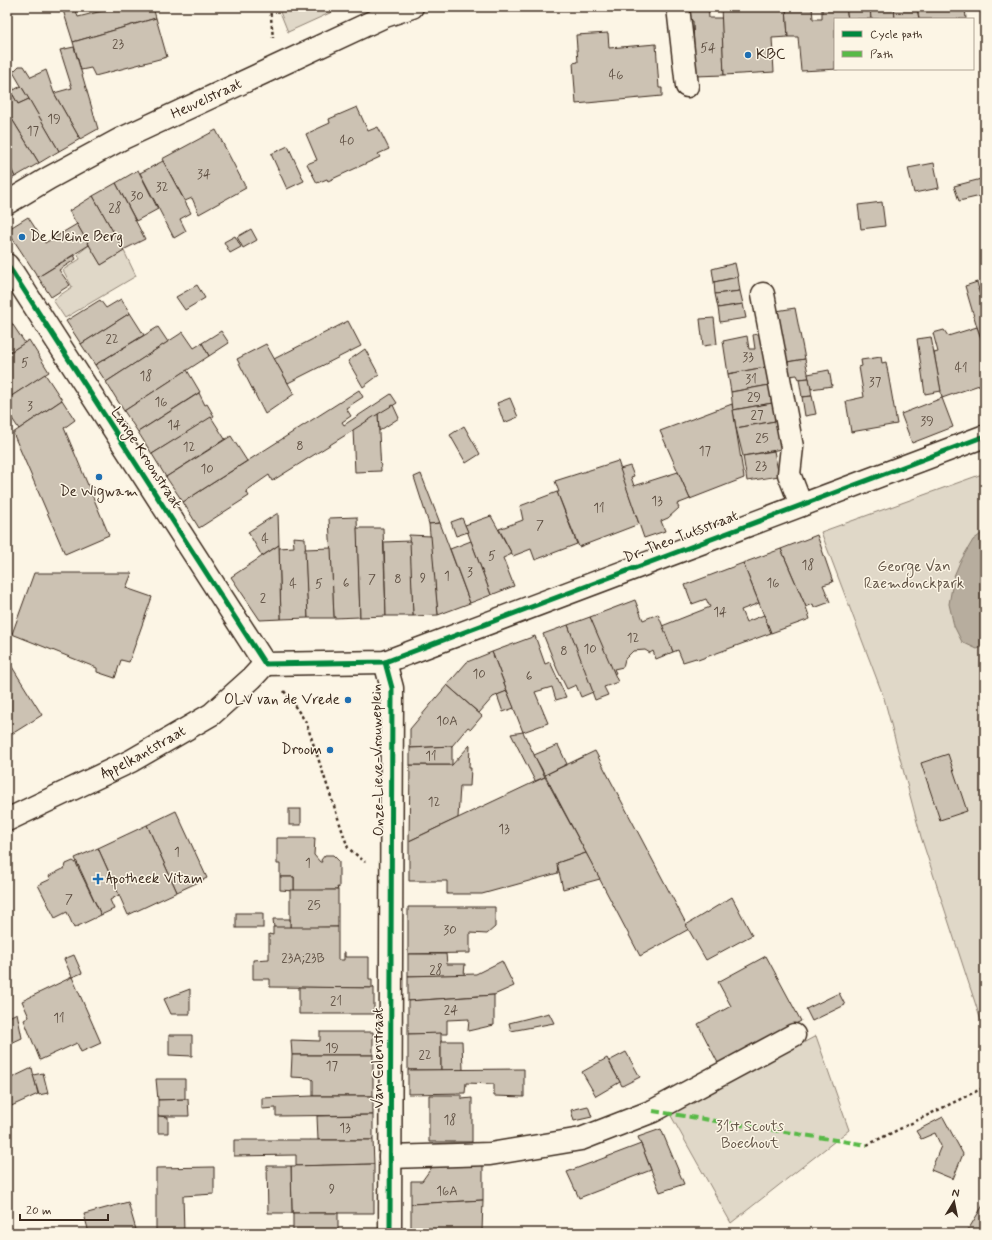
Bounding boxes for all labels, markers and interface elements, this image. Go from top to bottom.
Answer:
legend [834,18,974,70]
text: Cycle path [870,27,922,43]
house number: 23 [112,36,124,53]
house number: 54 [700,40,716,57]
place label: KBC [756,45,786,65]
text: Path [870,47,893,63]
marker: KBC [743,50,753,60]
house number: 46 [609,67,623,84]
street label: Heuvelstraat [168,74,246,124]
house number: 19 [47,111,61,128]
house number: 17 [27,123,40,140]
house number: 40 [339,133,355,150]
house number: 34 [197,166,211,183]
house number: 32 [156,179,169,196]
house number: 30 [130,188,144,205]
house number: 28 [108,200,122,217]
place label: De Kleine Berg [30,227,123,247]
marker: De Kleine Berg [17,232,27,242]
house number: 22 [105,331,119,348]
house number: 33 [742,349,754,366]
house number: 5 [21,355,29,372]
house number: 41 [954,360,968,377]
house number: 18 [140,368,152,385]
house number: 31 [745,371,757,388]
house number: 37 [869,374,882,391]
house number: 29 [747,389,761,406]
house number: 16 [154,394,168,411]
house number: 3 [27,398,33,415]
street label: Lange Kroonstraat [105,404,186,513]
house number: 27 [751,407,764,424]
house number: 39 [920,413,934,430]
house number: 14 [167,417,181,434]
house number: 25 [755,430,769,447]
house number: 8 [296,438,304,455]
house number: 12 [183,439,195,456]
house number: 17 [699,443,712,460]
house number: 23 [755,458,767,475]
house number: 10 [200,461,214,478]
marker: De Wigwam [94,472,104,482]
place label: De Wigwam [60,482,138,503]
house number: 13 [651,493,663,510]
house number: 11 [593,500,605,517]
street label: Dr. Theo Tutsstraat [621,506,742,568]
house number: 7 [536,517,544,534]
house number: 4 [261,531,269,548]
house number: 5 [488,548,496,565]
house number: 18 [802,557,814,574]
park label: George Van Raemdonckpark [864,557,964,594]
house number: 3 [467,564,473,581]
house number: 1 [444,568,450,585]
house number: 9 [420,570,426,587]
house number: 7 [368,571,376,588]
house number: 8 [394,571,402,588]
house number: 6 [343,575,350,592]
house number: 16 [766,575,780,592]
house number: 4 [289,576,297,593]
house number: 5 [315,576,323,593]
house number: 2 [260,590,267,607]
house number: 14 [713,604,727,621]
house number: 12 [627,630,639,647]
house number: 10 [583,641,597,658]
house number: 8 [560,643,568,660]
house number: 10 [472,666,486,683]
house number: 6 [526,668,533,685]
street label: Onze-Lieve-Vrouweplein [367,684,389,836]
place label: OLV van de Vrede [224,690,340,710]
marker: OLV van de Vrede [343,695,353,705]
house number: 10A [436,713,458,730]
street label: Appelkantstraat [97,721,190,785]
place label: Droom [281,740,322,760]
marker: Droom [325,745,335,755]
house number: 11 [425,748,437,765]
house number: 12 [428,794,440,811]
house number: 13 [498,821,510,838]
house number: 1 [174,844,180,861]
house number: 1 [305,855,311,872]
place label: Apotheek Vitam [106,869,203,890]
marker: Apotheek Vitam [93,874,103,884]
house number: 7 [65,891,73,908]
house number: 25 [307,897,321,914]
house number: 30 [443,922,457,939]
house number: 23A;23B [281,950,325,967]
house number: 28 [429,962,443,979]
house number: 21 [330,993,342,1010]
house number: 24 [444,1002,458,1019]
street label: Van Colenstraat [369,1007,389,1108]
house number: 11 [53,1010,65,1027]
house number: 19 [325,1040,339,1057]
house number: 22 [418,1047,432,1064]
house number: 17 [326,1058,339,1075]
house number: 18 [444,1112,456,1129]
park label: 31st Scouts Boechout [716,1117,784,1154]
house number: 13 [339,1120,351,1137]
house number: 9 [329,1181,335,1198]
north arrow [934,1182,974,1222]
house number: 16A [436,1183,458,1200]
text: N [951,1186,960,1201]
scale bar [20,1196,108,1222]
text: 20 m [26,1203,52,1219]

